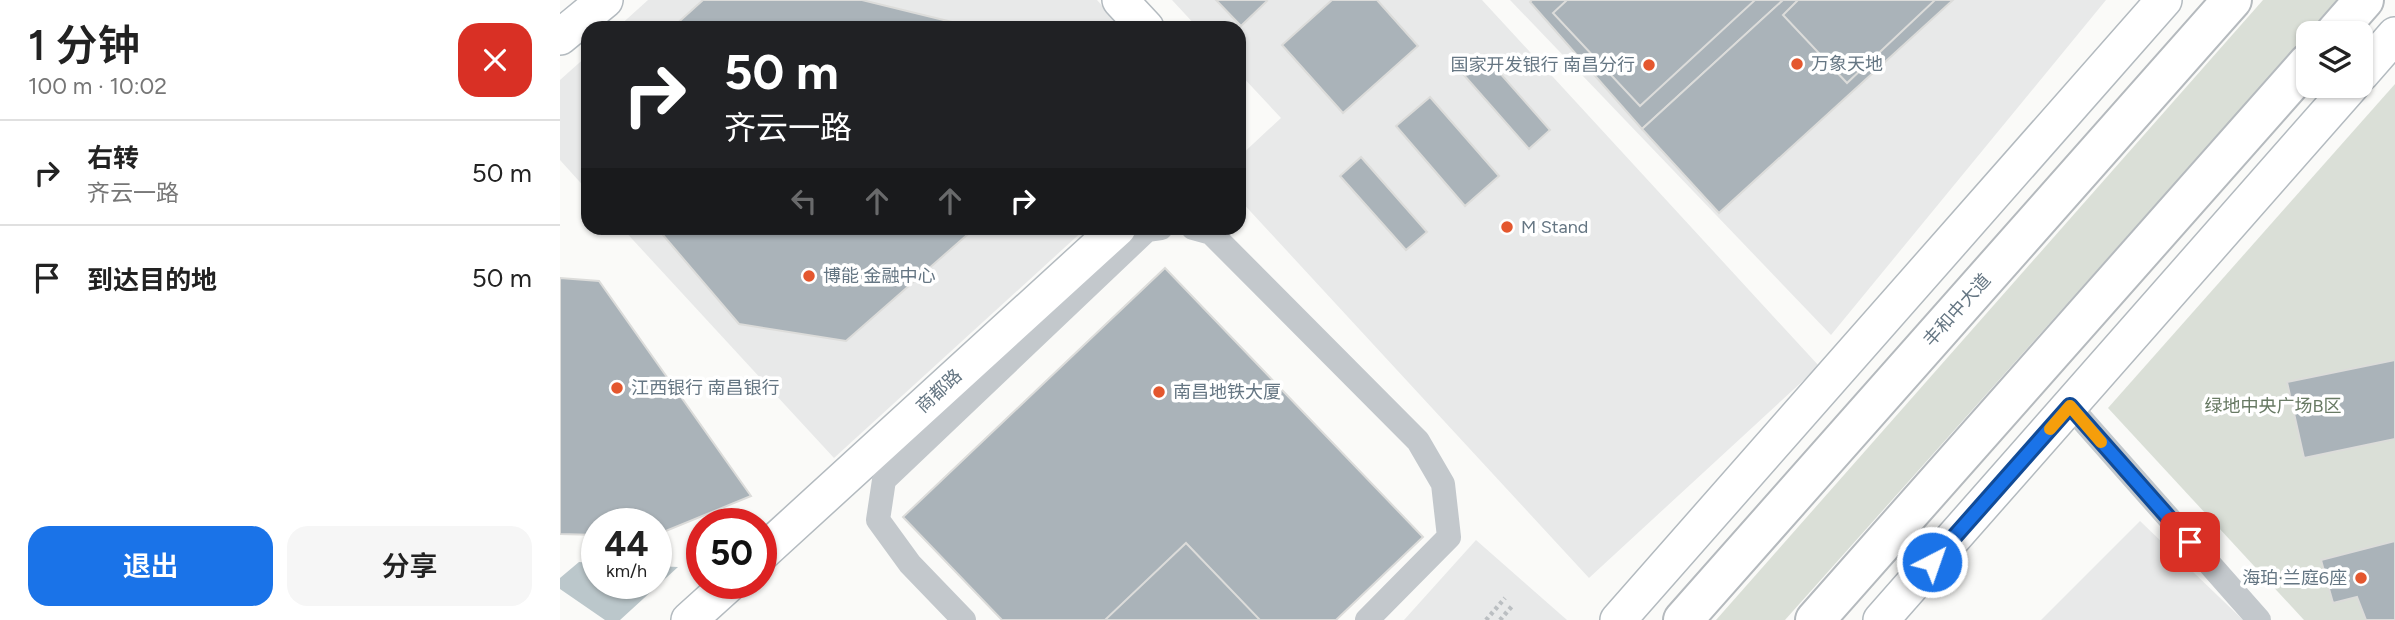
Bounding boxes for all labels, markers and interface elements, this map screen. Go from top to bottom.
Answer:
text: 1 分钟 [28,20,140,71]
map controls [2296,21,2373,98]
button: layers [2296,21,2373,98]
button: close [458,23,532,97]
text: 50 m [724,42,839,101]
icon: right [609,49,700,140]
place label: 万象天地 [1811,53,1883,75]
place label: 国家开发银行 南昌分行 [1451,54,1635,76]
marker: 万象天地 [1789,56,1805,72]
marker: 国家开发银行 南昌分行 [1641,57,1657,73]
text: 100 m · 10:02 [28,72,167,100]
text: 齐云一路 [724,109,852,147]
text: 右转 [87,142,139,174]
icon: right [28,154,66,192]
text: 50 m [472,157,532,189]
text: 齐云一路 [87,179,179,207]
icon: left [785,182,823,220]
icon: ahead [858,182,896,220]
icon: ahead [931,182,969,220]
icon: right [1004,182,1042,220]
place label: M Stand [1521,216,1588,238]
marker: M Stand [1499,219,1515,235]
icon: arrive [28,259,66,297]
text: 50 m [472,262,532,294]
text: 到达目的地 [87,264,217,296]
place label: 博能 金融中心 [823,265,935,287]
marker: 博能 金融中心 [801,268,817,284]
street label: 丰和中大道 [1919,269,1995,351]
street label: 商都路 [912,365,966,417]
place label: 江西银行 南昌银行 [631,377,779,399]
marker: 江西银行 南昌银行 [609,380,625,396]
place label: 南昌地铁大厦 [1173,381,1281,403]
marker: 南昌地铁大厦 [1151,384,1167,400]
park label: 绿地中央广场B区 [2205,395,2342,417]
speed limit sign: 50 [686,508,777,599]
pin [2160,512,2220,572]
text: 44 [604,523,649,565]
icon: arrive [2171,523,2209,561]
position arrow [1895,525,1969,599]
button: 退出 [28,526,273,606]
button: 分享 [287,526,532,606]
text: km/h [606,560,647,582]
place label: 海珀·兰庭6座 [2242,567,2347,589]
marker: 海珀·兰庭6座 [2353,570,2369,586]

